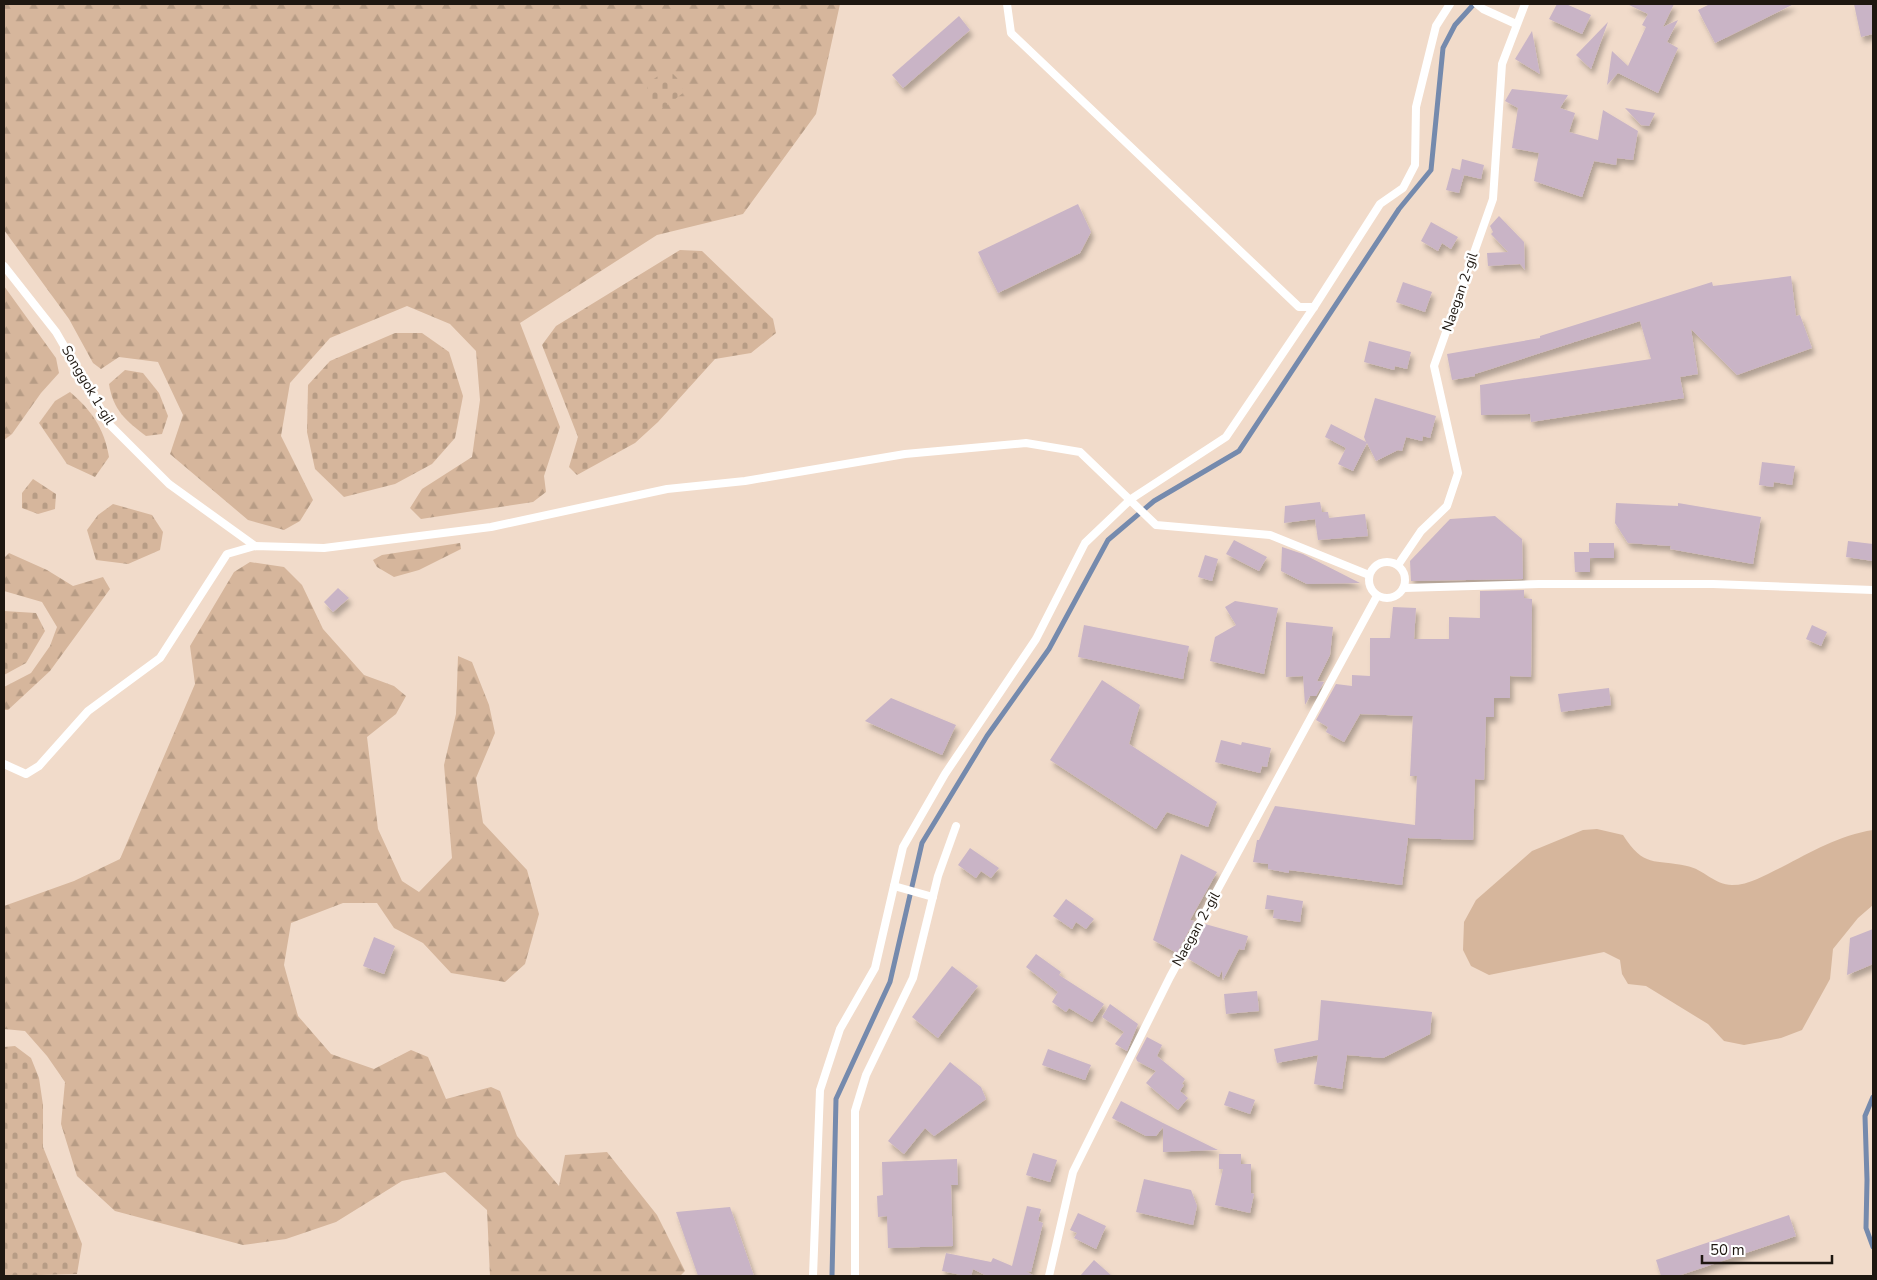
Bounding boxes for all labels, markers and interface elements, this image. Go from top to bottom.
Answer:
street label: Naegan 2-gil [1438,249,1483,334]
street label: Songgok 1-gil [57,342,120,429]
street label: Naegan 2-gil [1168,888,1225,970]
scale bar [1702,1232,1832,1264]
text: 50 m [1710,1240,1745,1260]

